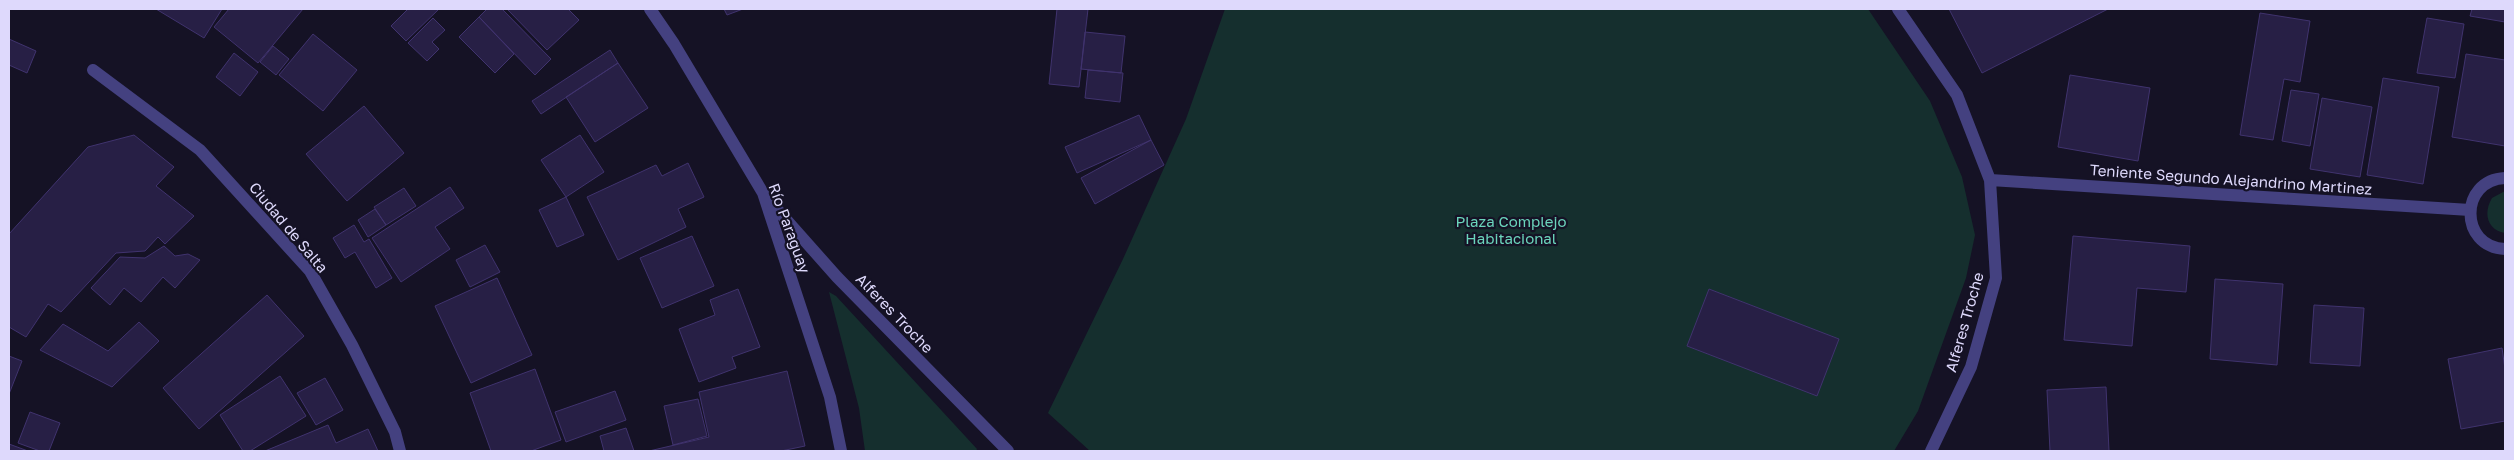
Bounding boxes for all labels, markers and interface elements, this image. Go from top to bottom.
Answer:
street label: Teniente Segundo Alejandrino Martinez [2089,160,2373,198]
street label: Ciudad de Salta [246,178,332,276]
street label: Río Paraguay [765,181,815,276]
park label: Plaza Complejo Habitacional [1455,212,1567,247]
street label: Alferes Troche [853,270,937,357]
street label: Alferes Troche [1941,270,1987,374]

